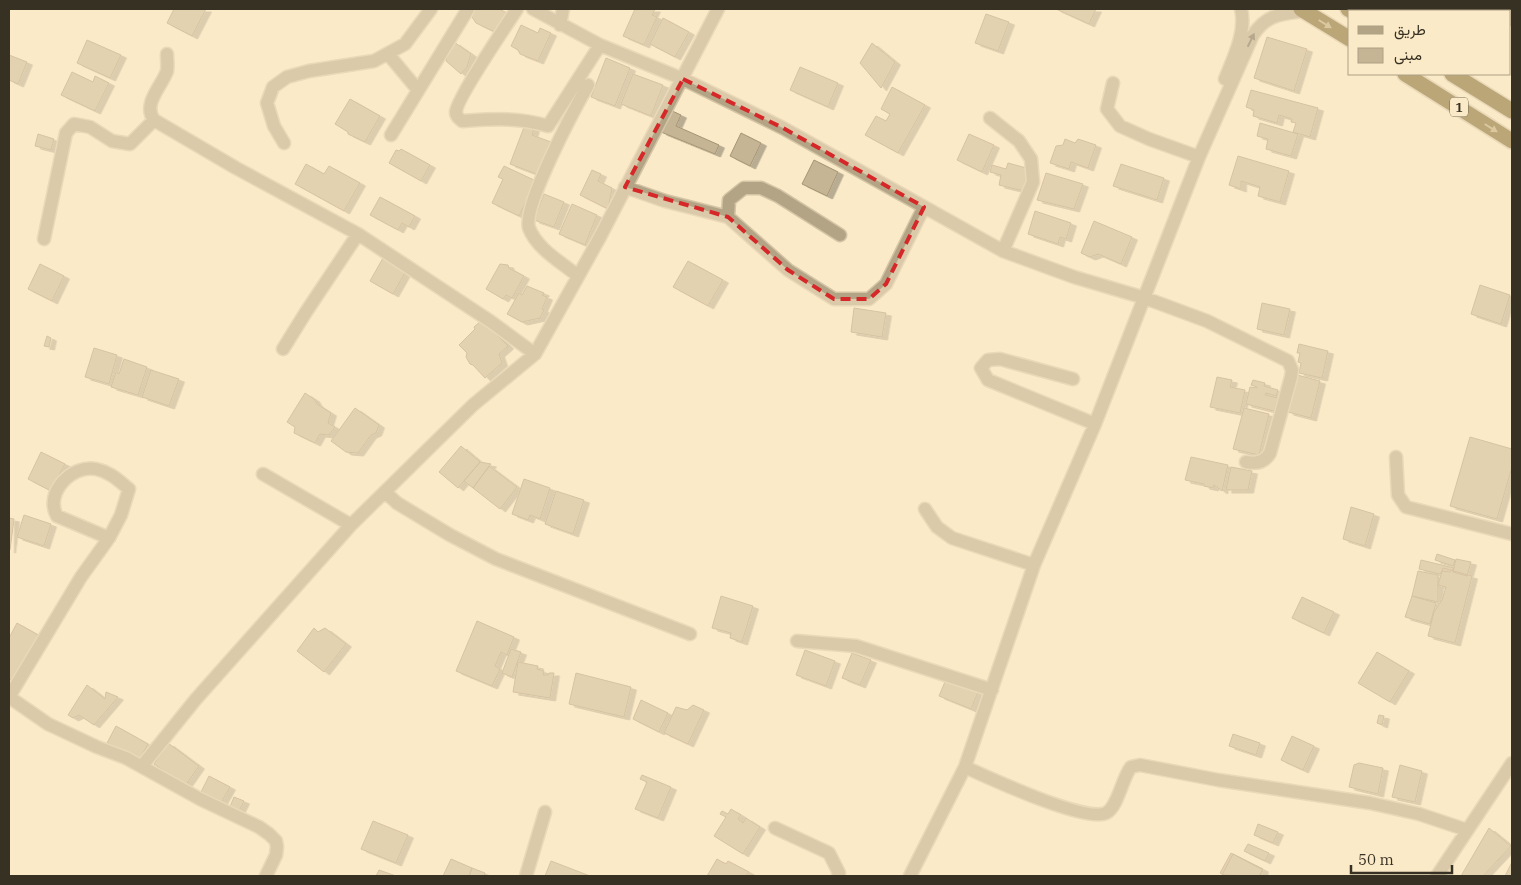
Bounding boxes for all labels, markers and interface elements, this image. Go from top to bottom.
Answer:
legend [1348,10,1511,75]
one-way arrow [1319,19,1332,29]
text: طريق [1394,20,1426,40]
one-way arrow [1247,33,1255,47]
text: مبنى [1394,45,1422,65]
road number: 1 [1450,98,1468,116]
one-way arrow [1484,123,1497,132]
scale bar [1351,842,1452,874]
text: 50 m [1358,850,1394,869]

